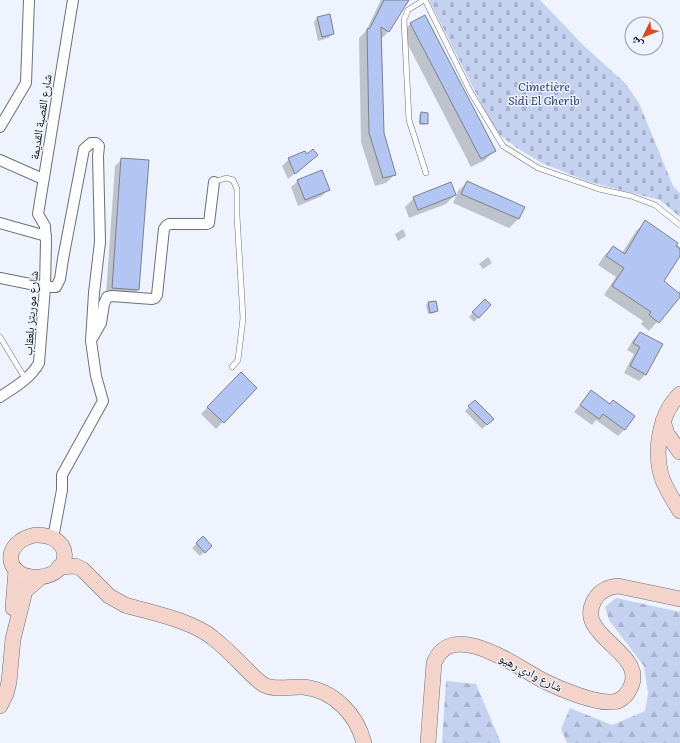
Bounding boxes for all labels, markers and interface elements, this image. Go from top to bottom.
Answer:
north arrow [624,16,664,56]
text: ش [626,33,647,53]
street label: شارع القصبة القديمة [24,73,56,161]
park label: Cimetière Sidi El Gherib [508,77,580,109]
street label: شارع موريتز بلعقاب [18,270,42,356]
street label: شارع وادي رهيو [495,648,566,698]

